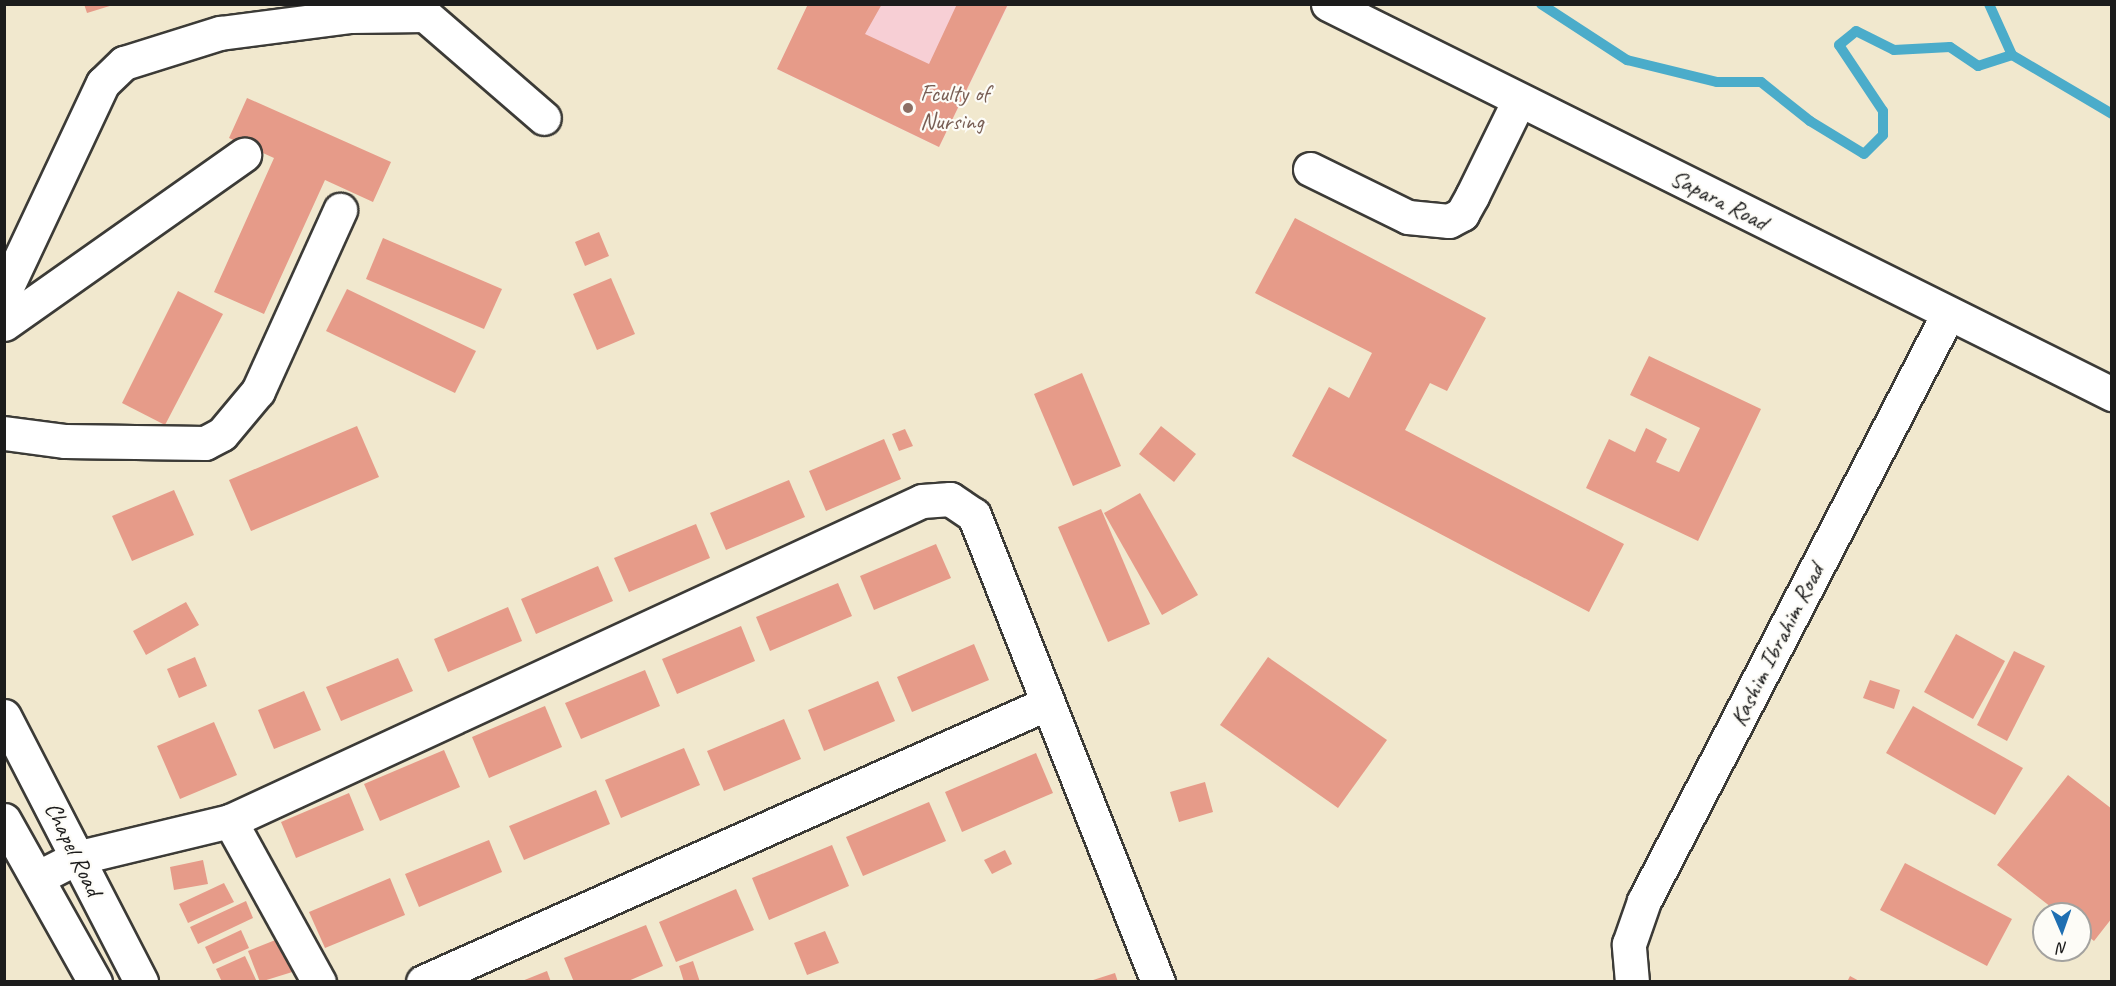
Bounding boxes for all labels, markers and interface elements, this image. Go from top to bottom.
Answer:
place label: Fculty of Nursing [920,80,989,136]
marker: Fculty of Nursing [901,101,915,115]
street label: Sapara Road [1666,163,1772,237]
street label: Kashim Ibrahim Road [1724,559,1830,731]
street label: Chapel Road [38,798,108,900]
north arrow [2032,902,2092,962]
text: N [2057,938,2068,958]

